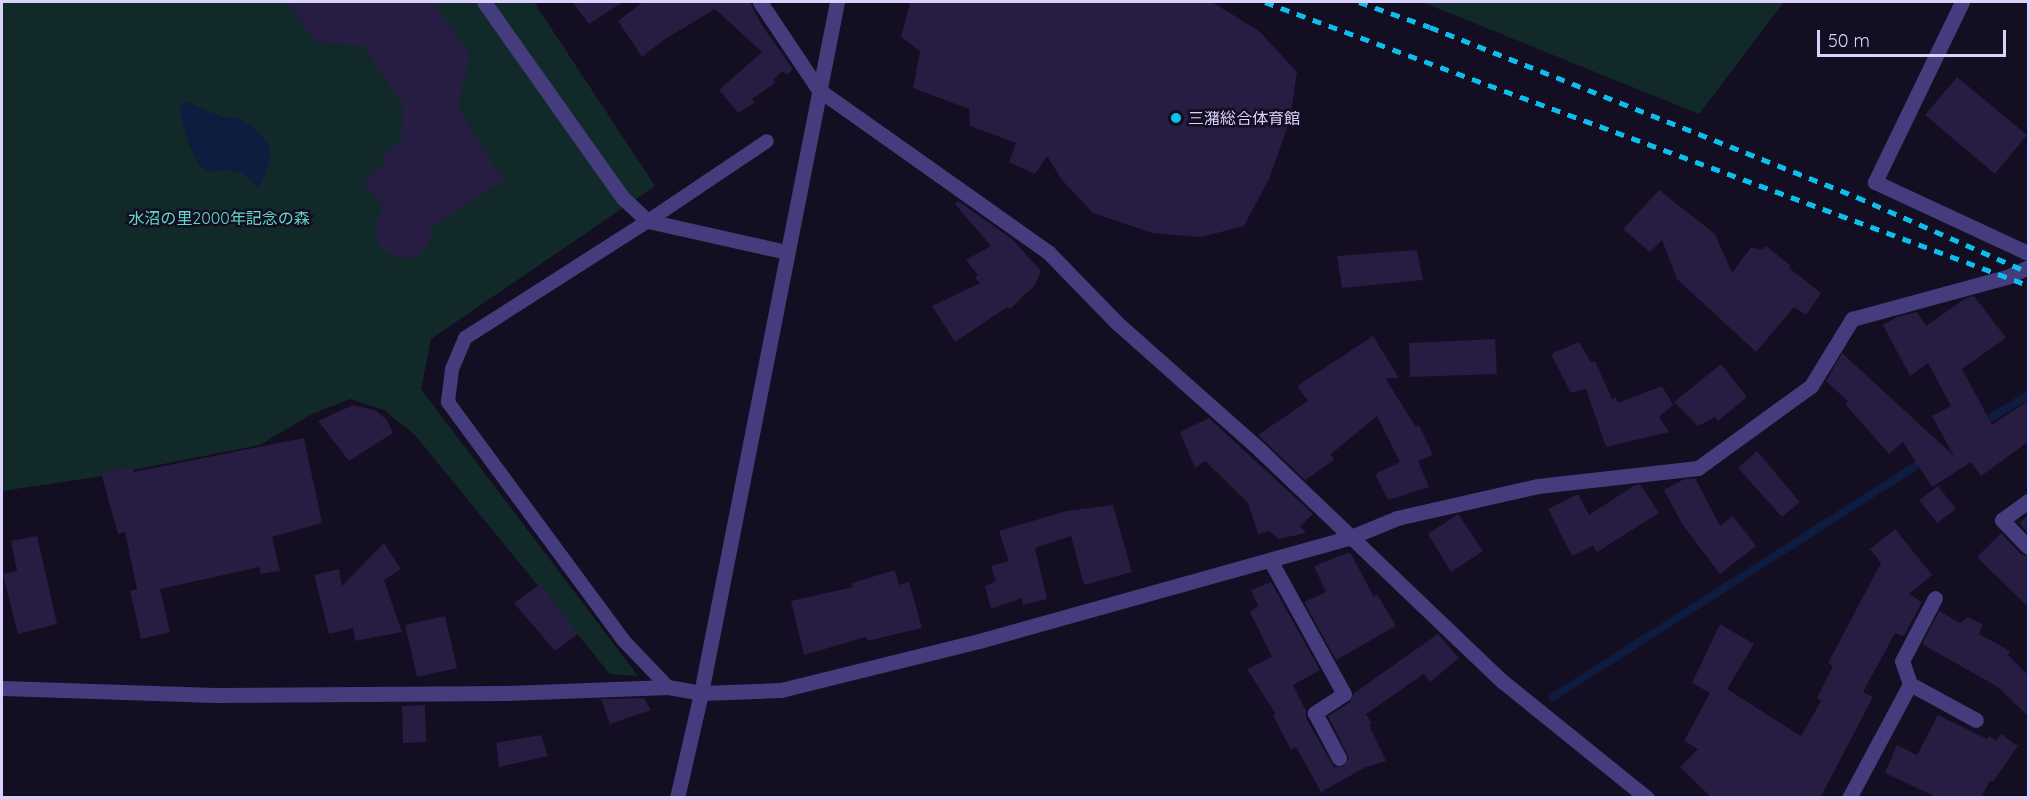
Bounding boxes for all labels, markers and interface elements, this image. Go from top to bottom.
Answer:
scale bar [1820,18,2009,56]
text: 50 m [1828,29,1870,52]
place label: 三潴総合体育館 [1188,108,1300,128]
marker: 三潴総合体育館 [1169,111,1183,125]
park label: 水沼の里2000年記念の森 [128,208,310,228]

